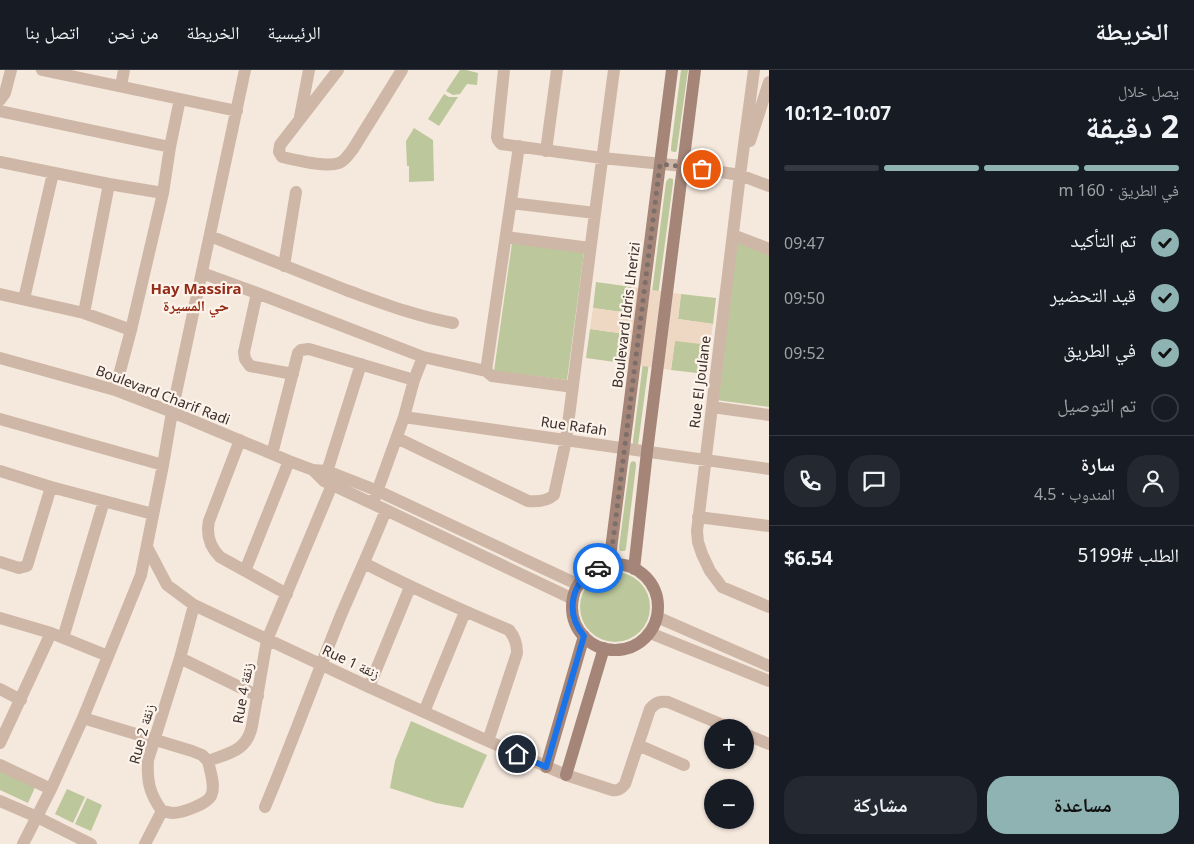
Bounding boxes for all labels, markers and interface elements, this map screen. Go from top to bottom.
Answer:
text: الخريطة [1095,14,1169,47]
text: اتصل بنا [25,20,80,44]
text: من نحن [108,20,158,44]
text: الخريطة [186,20,239,44]
text: الرئيسية [267,20,321,44]
text: يصل خلال [1118,80,1179,102]
text: 10:07–10:12 [784,100,891,126]
text: 2 دقيقة [1085,104,1179,147]
pin [681,148,723,190]
icon: bag [688,155,716,183]
text: في الطريق · 160 m [1058,179,1179,201]
text: تم التأكيد [1071,227,1136,253]
icon: check [1151,229,1179,257]
text: 09:47 [784,232,825,254]
street label: Boulevard Idris Lherizi [607,241,644,389]
district label: Hay Massira حي المسيرة [151,278,242,318]
text: قيد التحضير [1050,282,1136,308]
icon: check [1151,284,1179,312]
text: 09:50 [784,287,825,309]
street label: Rue El Joulane [684,335,715,429]
text: في الطريق [1063,337,1136,363]
icon: check [1151,339,1179,367]
text: 09:52 [784,342,825,364]
street label: Boulevard Charif Radi [93,360,233,429]
text: تم التوصيل [1057,392,1136,418]
street label: Rue Rafah [540,411,608,440]
text: سارة [1081,451,1115,477]
button: phone [784,455,836,507]
button: chat [848,455,900,507]
button: person [1127,455,1179,507]
text: المندوب · 4.5 [1034,483,1115,505]
text: الطلب #5199 [1078,542,1179,568]
courier [573,543,623,593]
text: $6.54 [784,545,833,571]
icon: car [584,554,612,582]
street label: Rue 1 زنقة [319,640,383,683]
street label: Rue 4 زنقة [228,661,257,725]
street label: Rue 2 زنقة [124,702,159,766]
map controls [704,719,754,829]
button: + [704,719,754,769]
pin [496,733,538,775]
icon: home [503,740,531,768]
button: مشاركة [784,776,977,834]
button: مساعدة [987,776,1179,834]
button: − [704,779,754,829]

